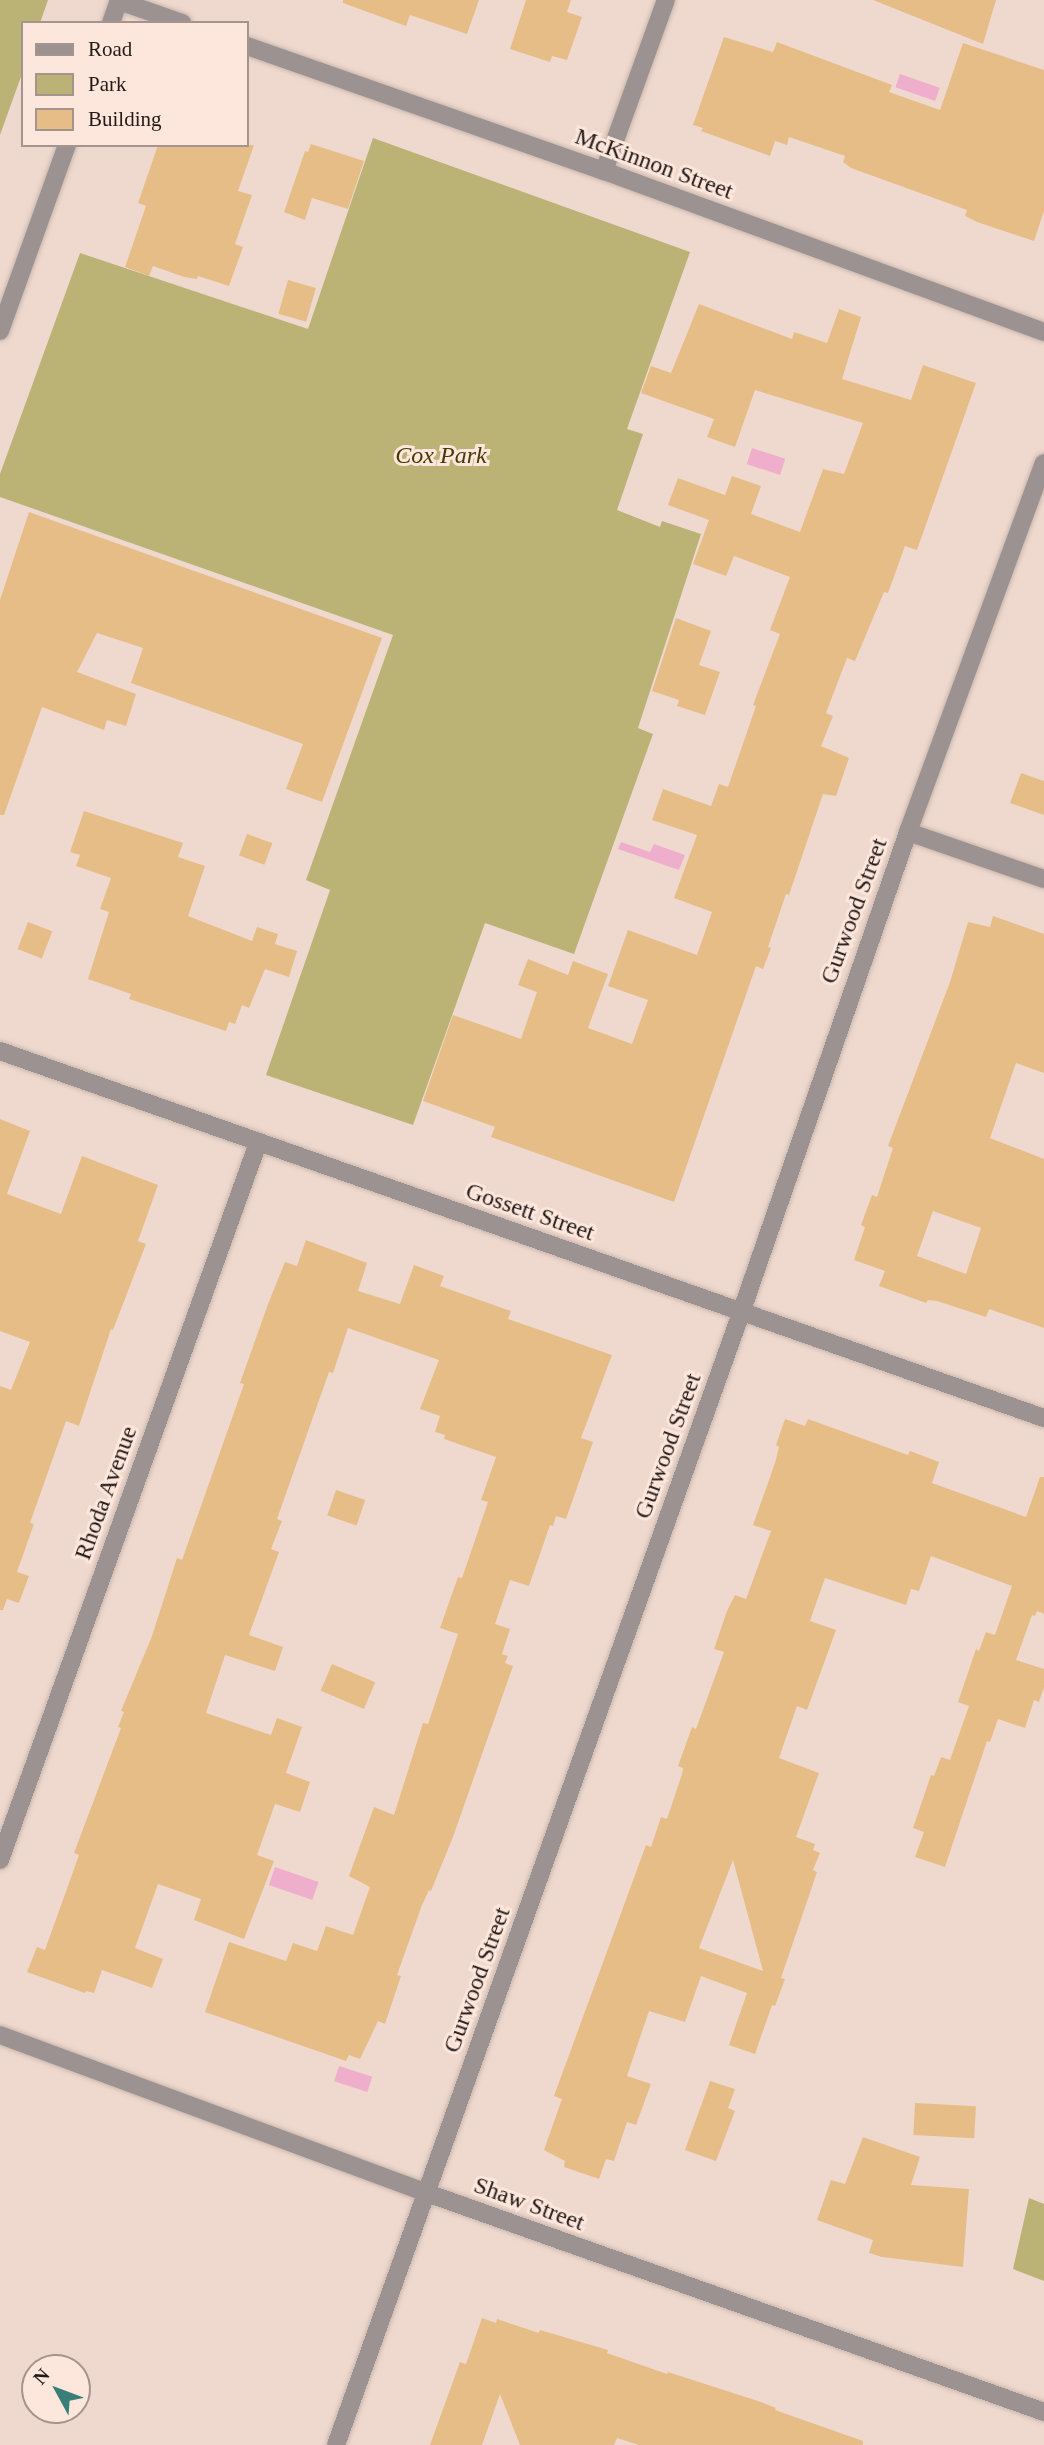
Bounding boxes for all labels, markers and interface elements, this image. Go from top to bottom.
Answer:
legend [21,21,248,147]
text: Road [88,37,132,61]
text: Park [88,72,127,96]
text: Building [88,107,162,131]
street label: McKinnon Street [571,122,737,206]
park label: Cox Park [395,442,487,470]
street label: Gurwood Street [814,834,894,988]
street label: Gossett Street [462,1177,598,1247]
street label: Gurwood Street [628,1369,708,1523]
street label: Rhoda Avenue [68,1422,144,1564]
street label: Gurwood Street [437,1903,517,2057]
street label: Shaw Street [470,2171,588,2237]
north arrow [21,2354,91,2424]
text: N [29,2364,54,2388]

